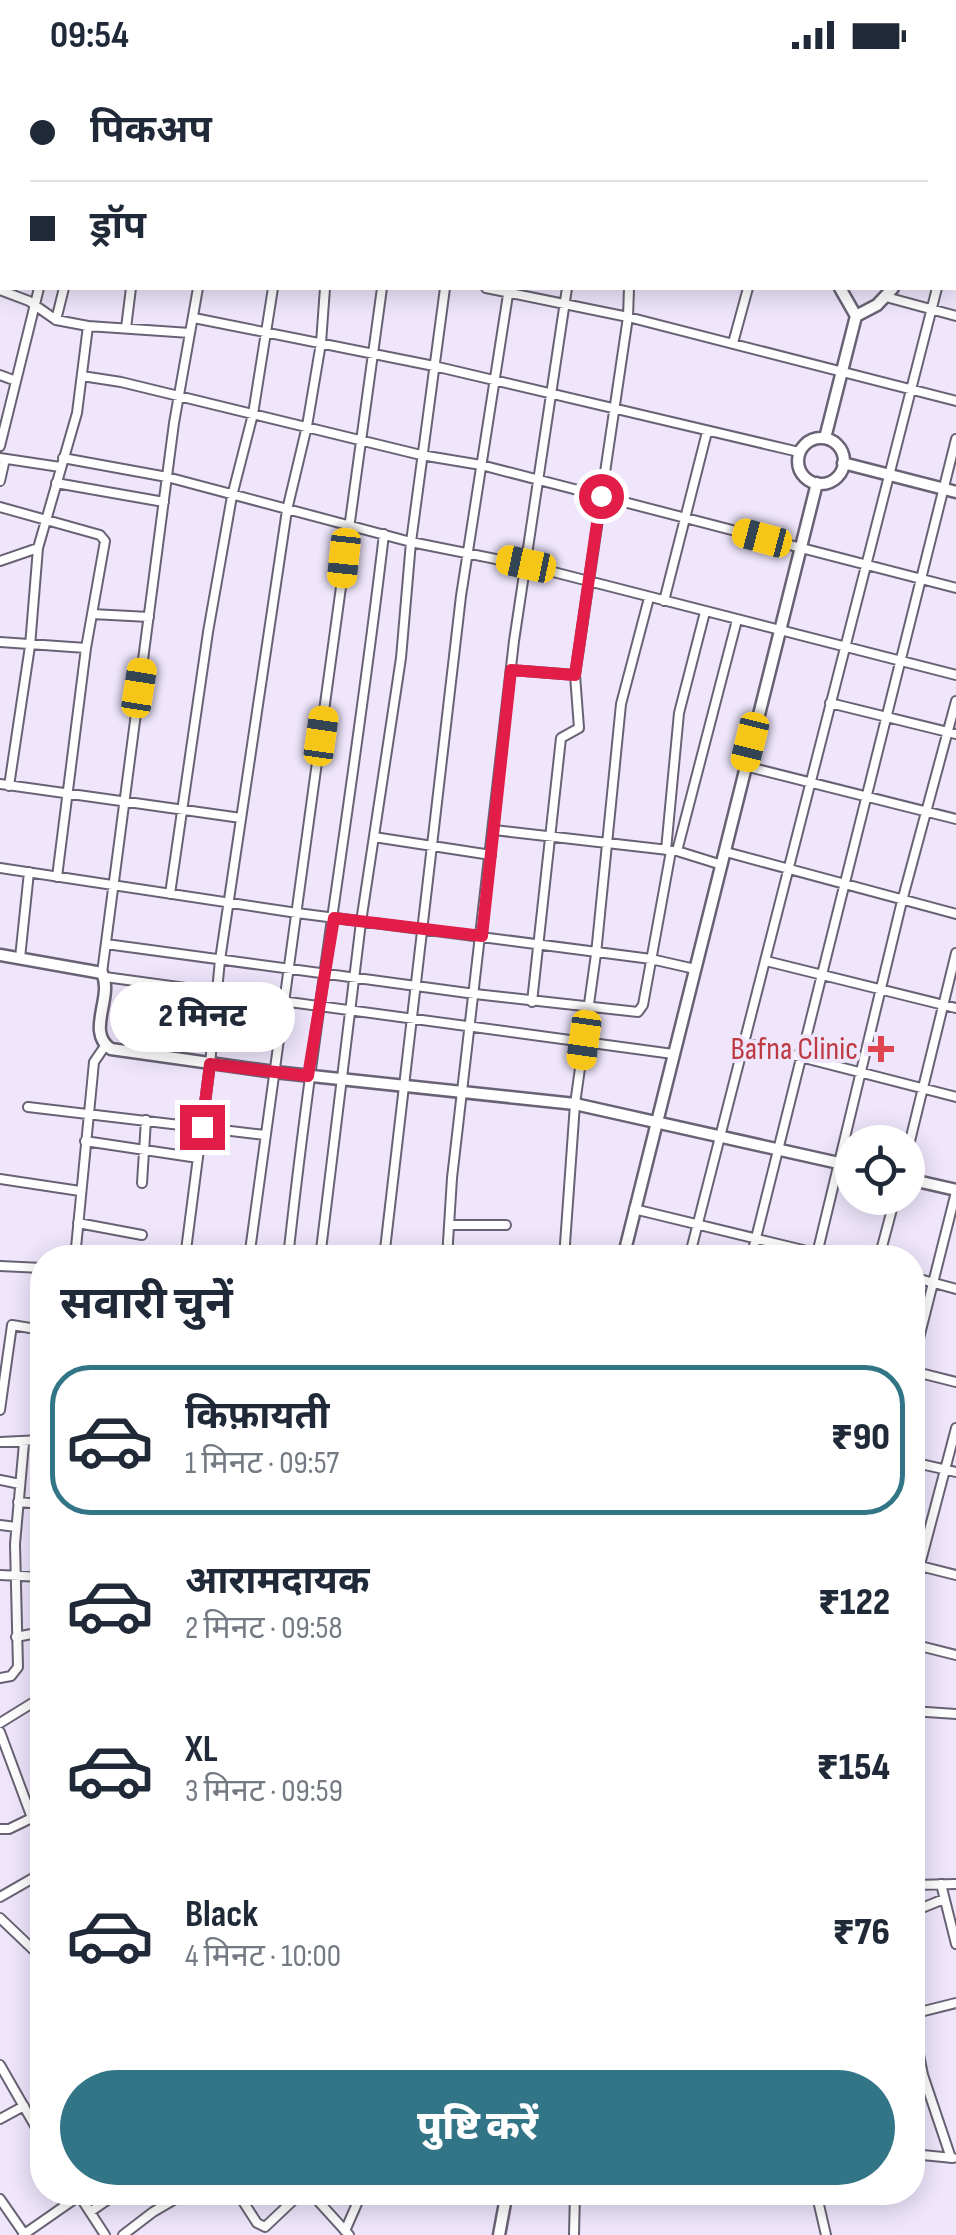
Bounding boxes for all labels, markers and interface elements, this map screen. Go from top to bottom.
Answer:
text: 09:54 [50,13,129,58]
text: पिकअप [90,108,212,153]
text: ड्रॉप [90,204,146,249]
route start [579,474,624,519]
car [729,516,795,560]
car [326,527,362,589]
car [494,543,558,585]
car [119,656,159,720]
car [302,704,340,768]
car [728,709,772,775]
callout: 2 मिनट [110,982,294,1052]
text: 2 मिनट [158,997,247,1036]
car [565,1008,603,1072]
place label: Bafna Clinic [730,1030,858,1069]
marker: Bafna Clinic [868,1036,894,1062]
route end [180,1105,225,1150]
map controls [835,1125,925,1215]
button: locate [835,1125,925,1215]
text: सवारी चुनें [60,1277,233,1332]
text: किफ़ायती [185,1394,329,1439]
icon: car [65,1395,155,1485]
text: ₹90 [831,1415,890,1460]
text: 1 मिनट · 09:57 [185,1444,339,1483]
text: आरामदायक [185,1559,369,1604]
icon: car [65,1560,155,1650]
text: ₹122 [818,1580,890,1625]
text: 2 मिनट · 09:58 [185,1609,343,1648]
icon: car [65,1725,155,1815]
text: XL [185,1727,218,1772]
text: ₹154 [817,1745,890,1790]
text: 3 मिनट · 09:59 [185,1772,343,1811]
icon: car [65,1890,155,1980]
text: Black [185,1892,258,1937]
text: ₹76 [832,1910,890,1955]
text: 4 मिनट · 10:00 [185,1937,341,1976]
button: पुष्टि करें [60,2070,895,2185]

